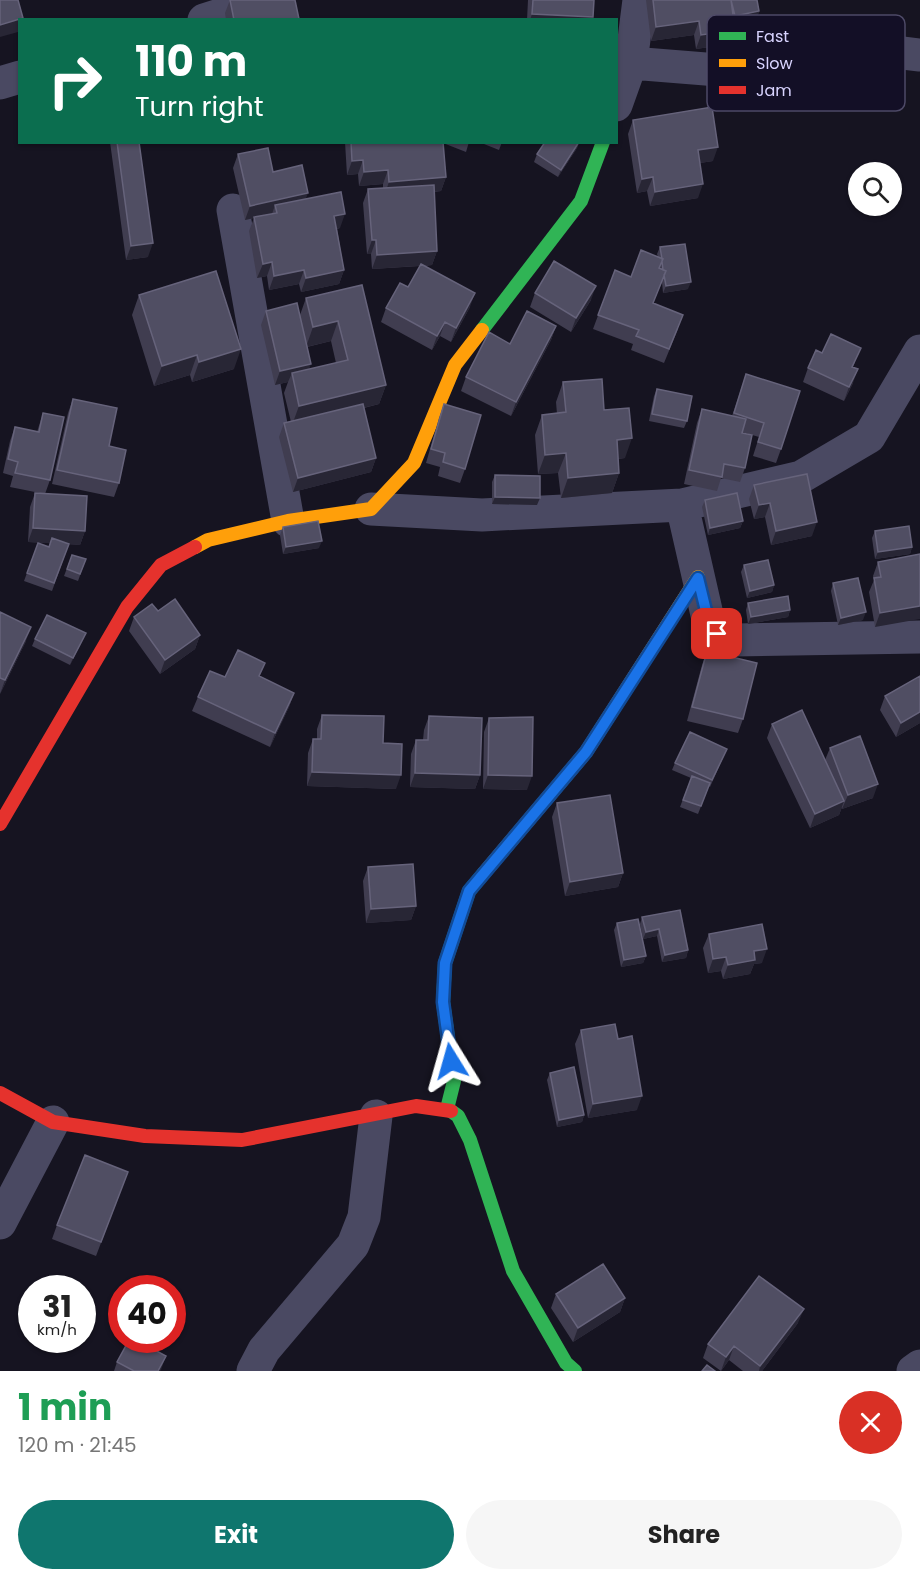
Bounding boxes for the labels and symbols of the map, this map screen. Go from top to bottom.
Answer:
legend [707,15,905,111]
text: Fast [756,25,789,48]
text: Slow [756,52,793,75]
text: Jam [756,79,792,102]
pin [691,608,742,659]
position arrow [419,1029,483,1093]
speed limit sign: 40 [108,1275,186,1353]

